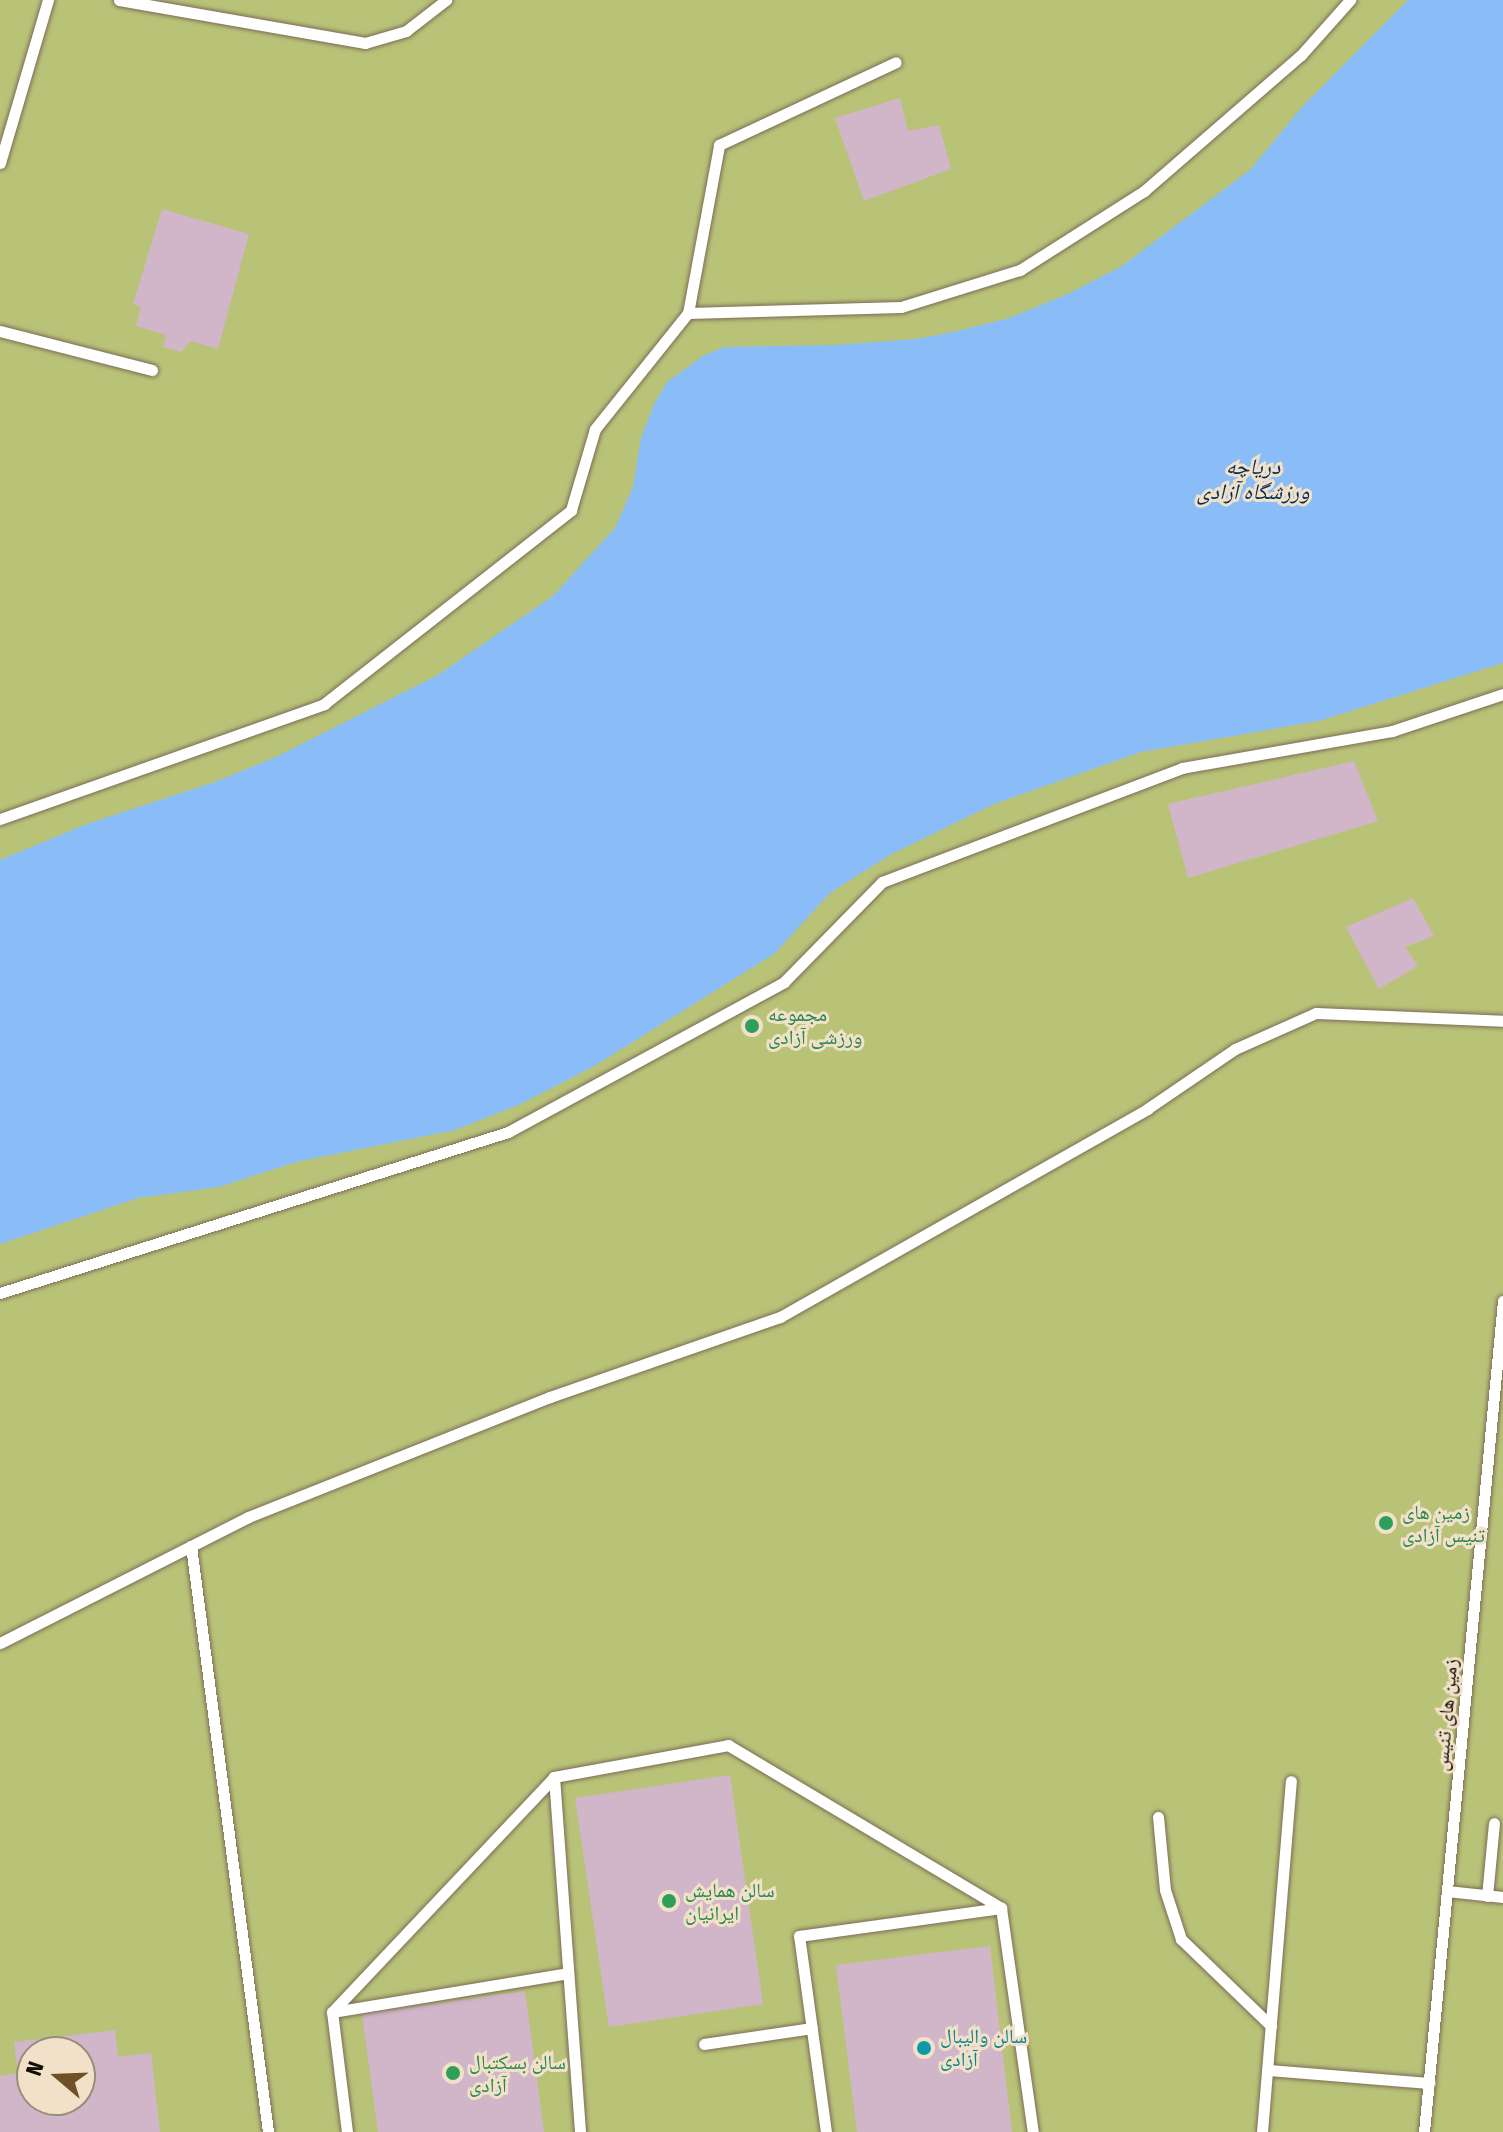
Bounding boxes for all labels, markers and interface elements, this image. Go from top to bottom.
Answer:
water label: دریاچه ورزشگاه آزادی [1196,453,1310,504]
place label: مجموعه ورزشی آزادی [768,1002,862,1049]
marker: مجموعه ورزشی آزادی [743,1017,761,1035]
place label: زمین های تنیس آزادی [1402,1500,1485,1547]
marker: زمین های تنیس آزادی [1377,1514,1395,1532]
street label: زمین های تنیس [1429,1658,1463,1772]
place label: سالن همایش ایرانیان [685,1878,775,1925]
marker: سالن همایش ایرانیان [660,1892,678,1910]
place label: سالن والیبال آزادی [940,2024,1027,2071]
north arrow [16,2036,96,2116]
marker: سالن والیبال آزادی [915,2039,933,2057]
place label: سالن بسکتبال آزادی [469,2050,566,2097]
text: N [20,2058,50,2079]
marker: سالن بسکتبال آزادی [444,2064,462,2082]

